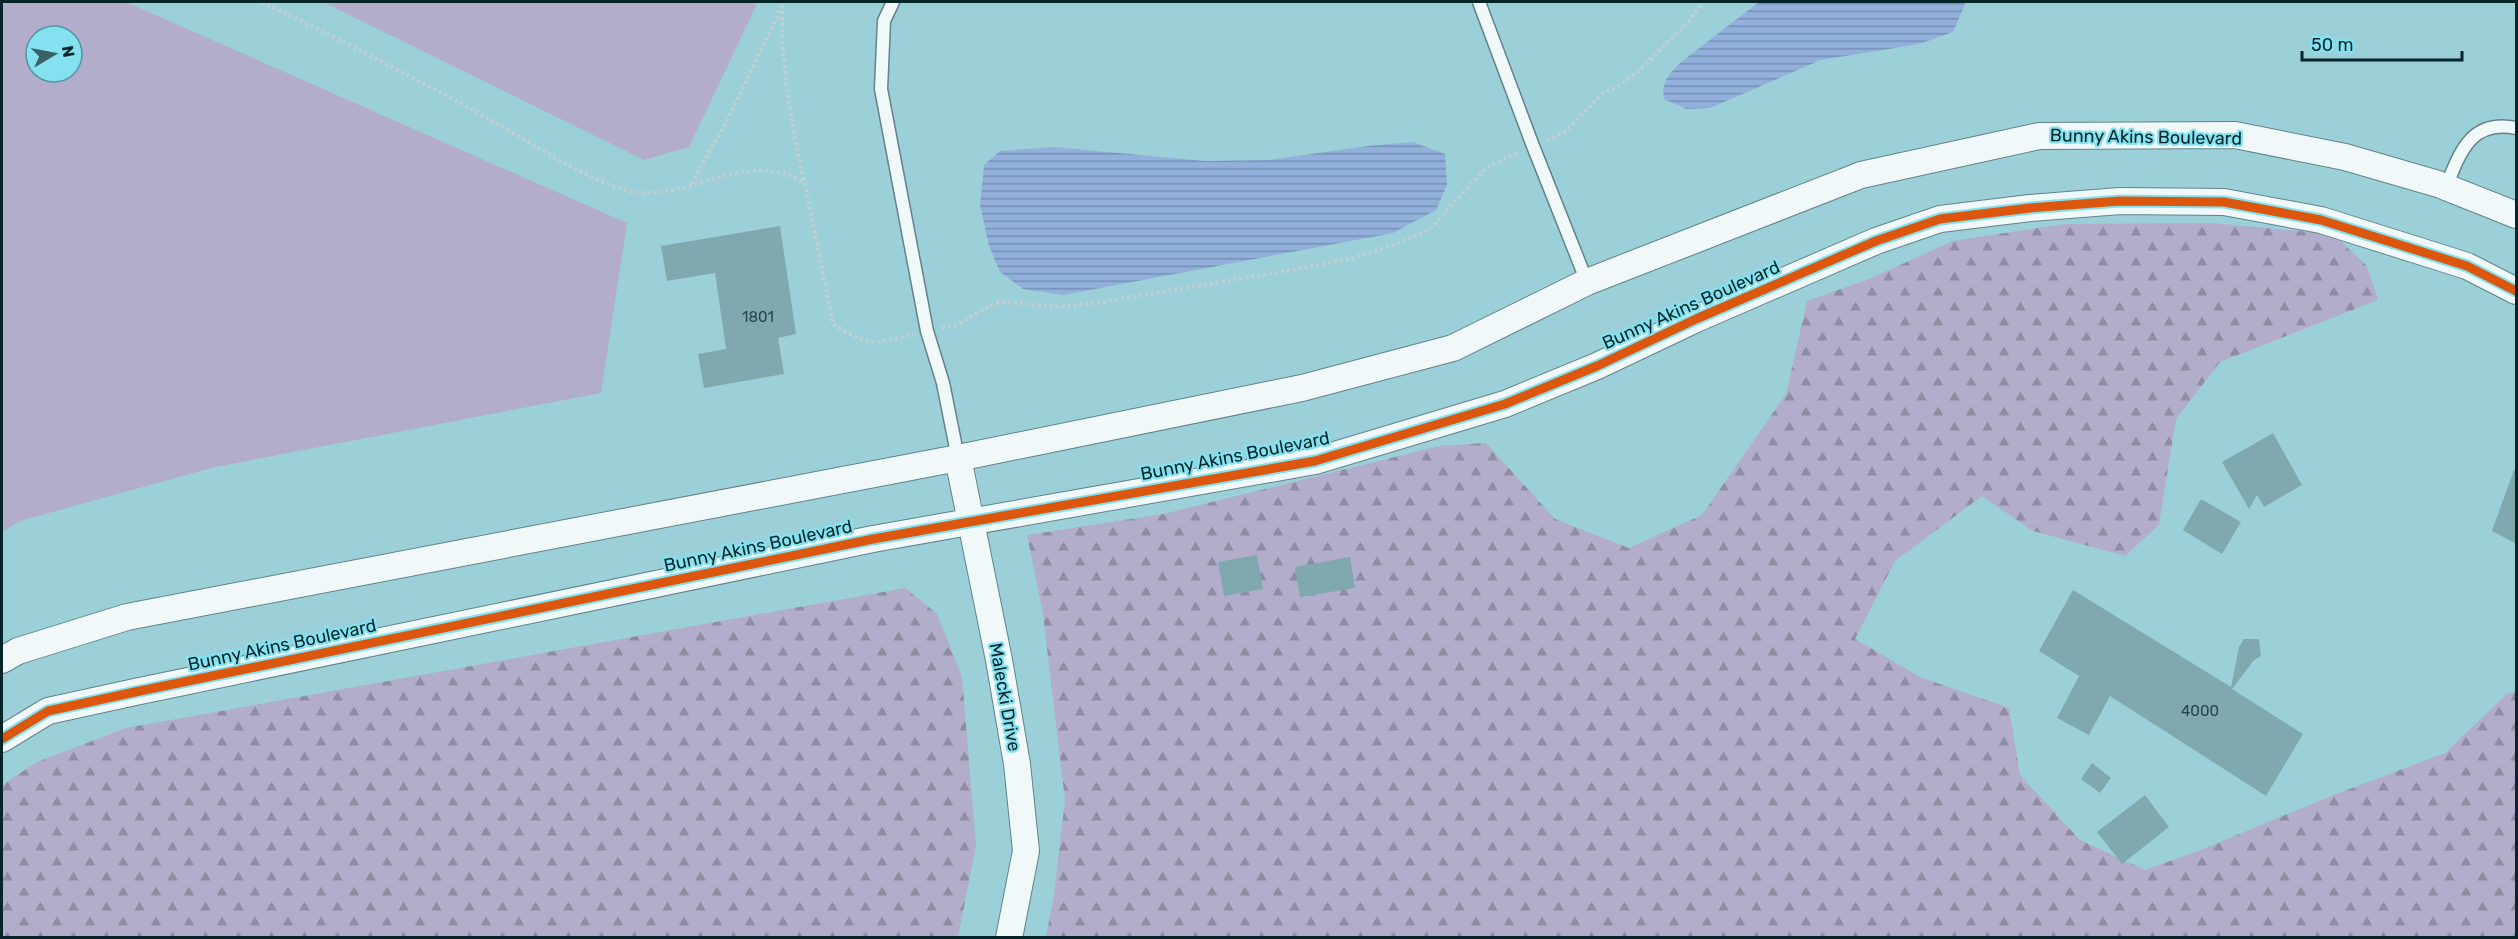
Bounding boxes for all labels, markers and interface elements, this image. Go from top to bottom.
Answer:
north arrow [24,24,84,84]
scale bar [2302,24,2462,62]
text: 50 m [2311,34,2354,56]
text: N [58,44,79,59]
street label: Bunny Akins Boulevard [2050,124,2242,150]
street label: Bunny Akins Boulevard [1599,256,1783,354]
house number: 1801 [742,308,774,326]
street label: Bunny Akins Boulevard [1139,427,1331,485]
street label: Bunny Akins Boulevard [662,515,854,577]
street label: Bunny Akins Boulevard [186,614,378,676]
street label: Malecki Drive [985,641,1025,753]
house number: 4000 [2181,702,2219,720]

